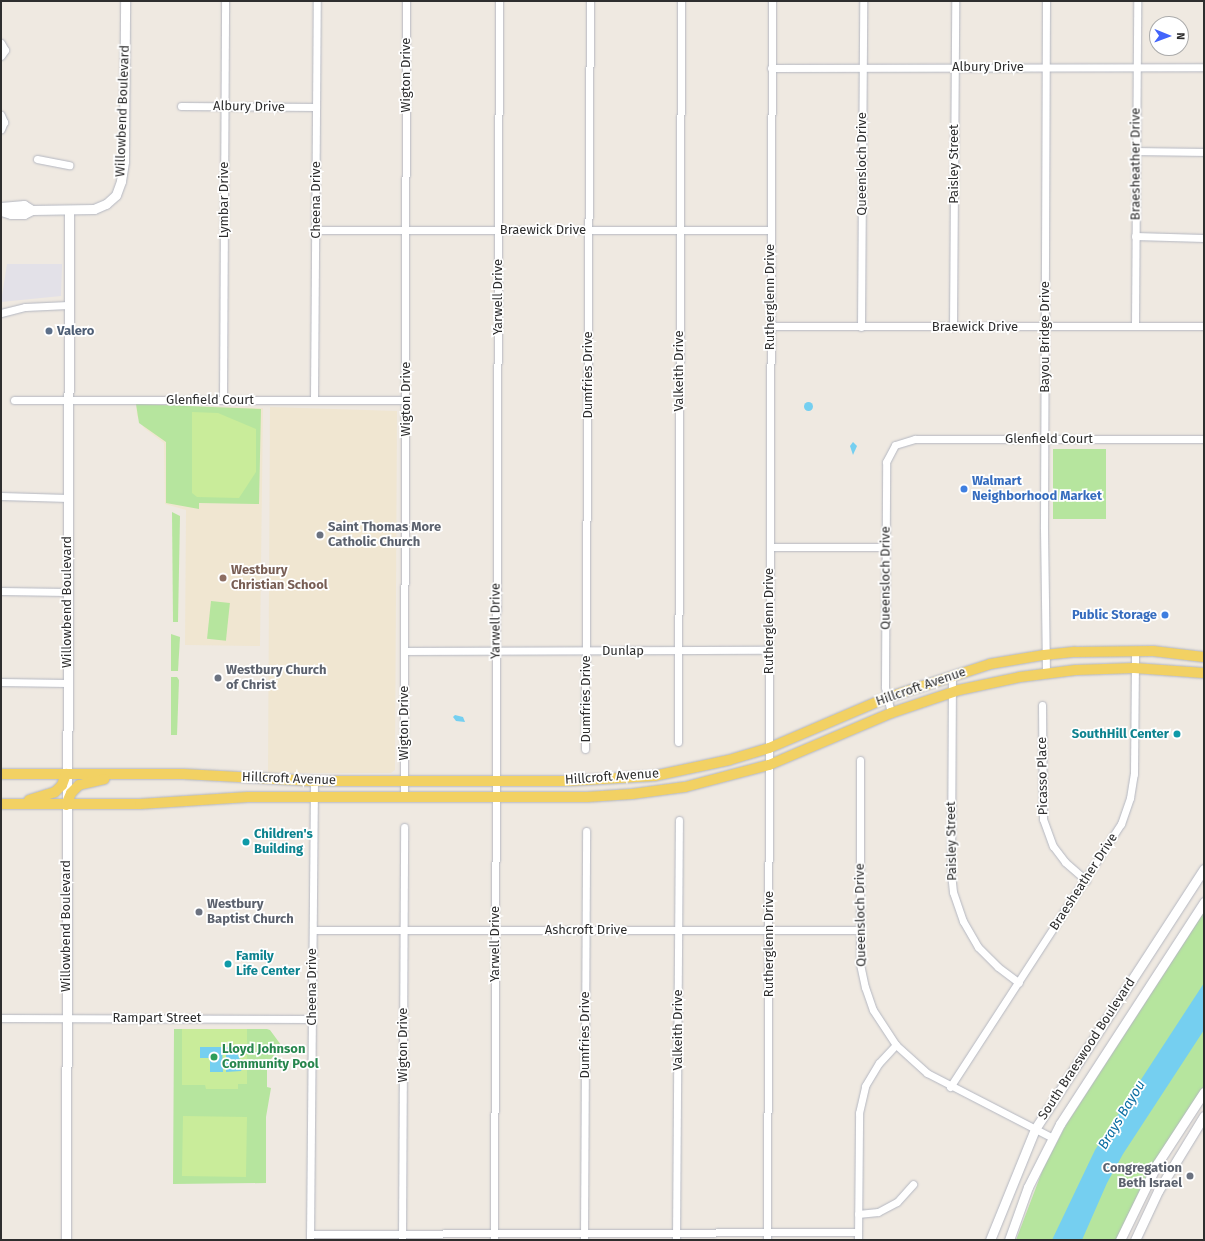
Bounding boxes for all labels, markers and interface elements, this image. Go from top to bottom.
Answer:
north arrow [1149,16,1189,56]
text: N [1174,32,1187,40]
street label: Wigton Drive [398,38,414,112]
street label: Willowbend Boulevard [113,45,133,177]
street label: Albury Drive [952,59,1024,75]
street label: Albury Drive [213,99,285,115]
street label: Braesheather Drive [1128,108,1144,220]
street label: Queensloch Drive [854,112,870,216]
street label: Paisley Street [946,124,962,204]
street label: Cheena Drive [308,161,324,239]
street label: Lymbar Drive [216,162,232,238]
street label: Braewick Drive [500,222,586,238]
street label: Rutherglenn Drive [762,244,778,350]
street label: Yarwell Drive [490,259,506,335]
street label: Bayou Bridge Drive [1037,281,1053,393]
street label: Braewick Drive [932,319,1018,335]
place label: Valero [57,323,94,339]
marker: Valero [44,326,54,336]
street label: Dumfries Drive [580,331,596,419]
street label: Valkeith Drive [671,331,687,411]
street label: Wigton Drive [398,362,414,436]
street label: Glenfield Court [166,392,254,408]
street label: Glenfield Court [1005,431,1093,447]
place label: Walmart Neighborhood Market [972,474,1102,505]
marker: Walmart Neighborhood Market [959,484,969,494]
place label: Saint Thomas More Catholic Church [328,520,441,551]
street label: Queensloch Drive [878,526,894,630]
marker: Saint Thomas More Catholic Church [315,530,325,540]
street label: Willowbend Boulevard [59,536,75,668]
place label: Westbury Christian School [231,563,328,594]
street label: Rutherglenn Drive [761,568,777,674]
marker: Westbury Christian School [218,573,228,583]
street label: Yarwell Drive [488,583,504,659]
place label: Public Storage [1072,607,1157,623]
marker: Public Storage [1160,610,1170,620]
street label: Dunlap [602,643,644,659]
street label: Dumfries Drive [578,655,594,743]
place label: Westbury Church of Christ [226,663,326,694]
street label: Hillcroft Avenue [874,664,968,710]
marker: Westbury Church of Christ [213,673,223,683]
street label: Wigton Drive [396,686,412,760]
place label: SouthHill Center [1072,726,1169,742]
marker: SouthHill Center [1172,729,1182,739]
street label: Picasso Place [1035,737,1051,815]
street label: Hillcroft Avenue [565,766,659,788]
street label: Hillcroft Avenue [242,770,336,788]
street label: Paisley Street [944,801,960,881]
place label: Children's Building [254,827,313,858]
street label: Braesheather Drive [1047,830,1121,934]
marker: Children's Building [241,837,251,847]
street label: Willowbend Boulevard [58,860,74,992]
street label: Queensloch Drive [852,863,870,967]
street label: Rutherglenn Drive [761,891,777,997]
place label: Westbury Baptist Church [207,897,294,928]
street label: Yarwell Drive [487,906,503,982]
marker: Westbury Baptist Church [194,907,204,917]
street label: Ashcroft Drive [545,922,627,938]
street label: Cheena Drive [304,948,320,1026]
place label: Family Life Center [236,949,300,980]
marker: Family Life Center [223,959,233,969]
street label: South Braeswood Boulevard [1035,975,1139,1123]
street label: Valkeith Drive [670,990,686,1070]
street label: Dumfries Drive [577,991,593,1079]
street label: Wigton Drive [395,1008,411,1082]
street label: Rampart Street [112,1010,202,1026]
place label: Lloyd Johnson Community Pool [222,1042,319,1073]
marker: Lloyd Johnson Community Pool [209,1052,219,1062]
water label: Brays Bayou [1095,1078,1149,1152]
place label: Congregation Beth Israel [1103,1161,1182,1192]
marker: Congregation Beth Israel [1185,1171,1195,1181]

